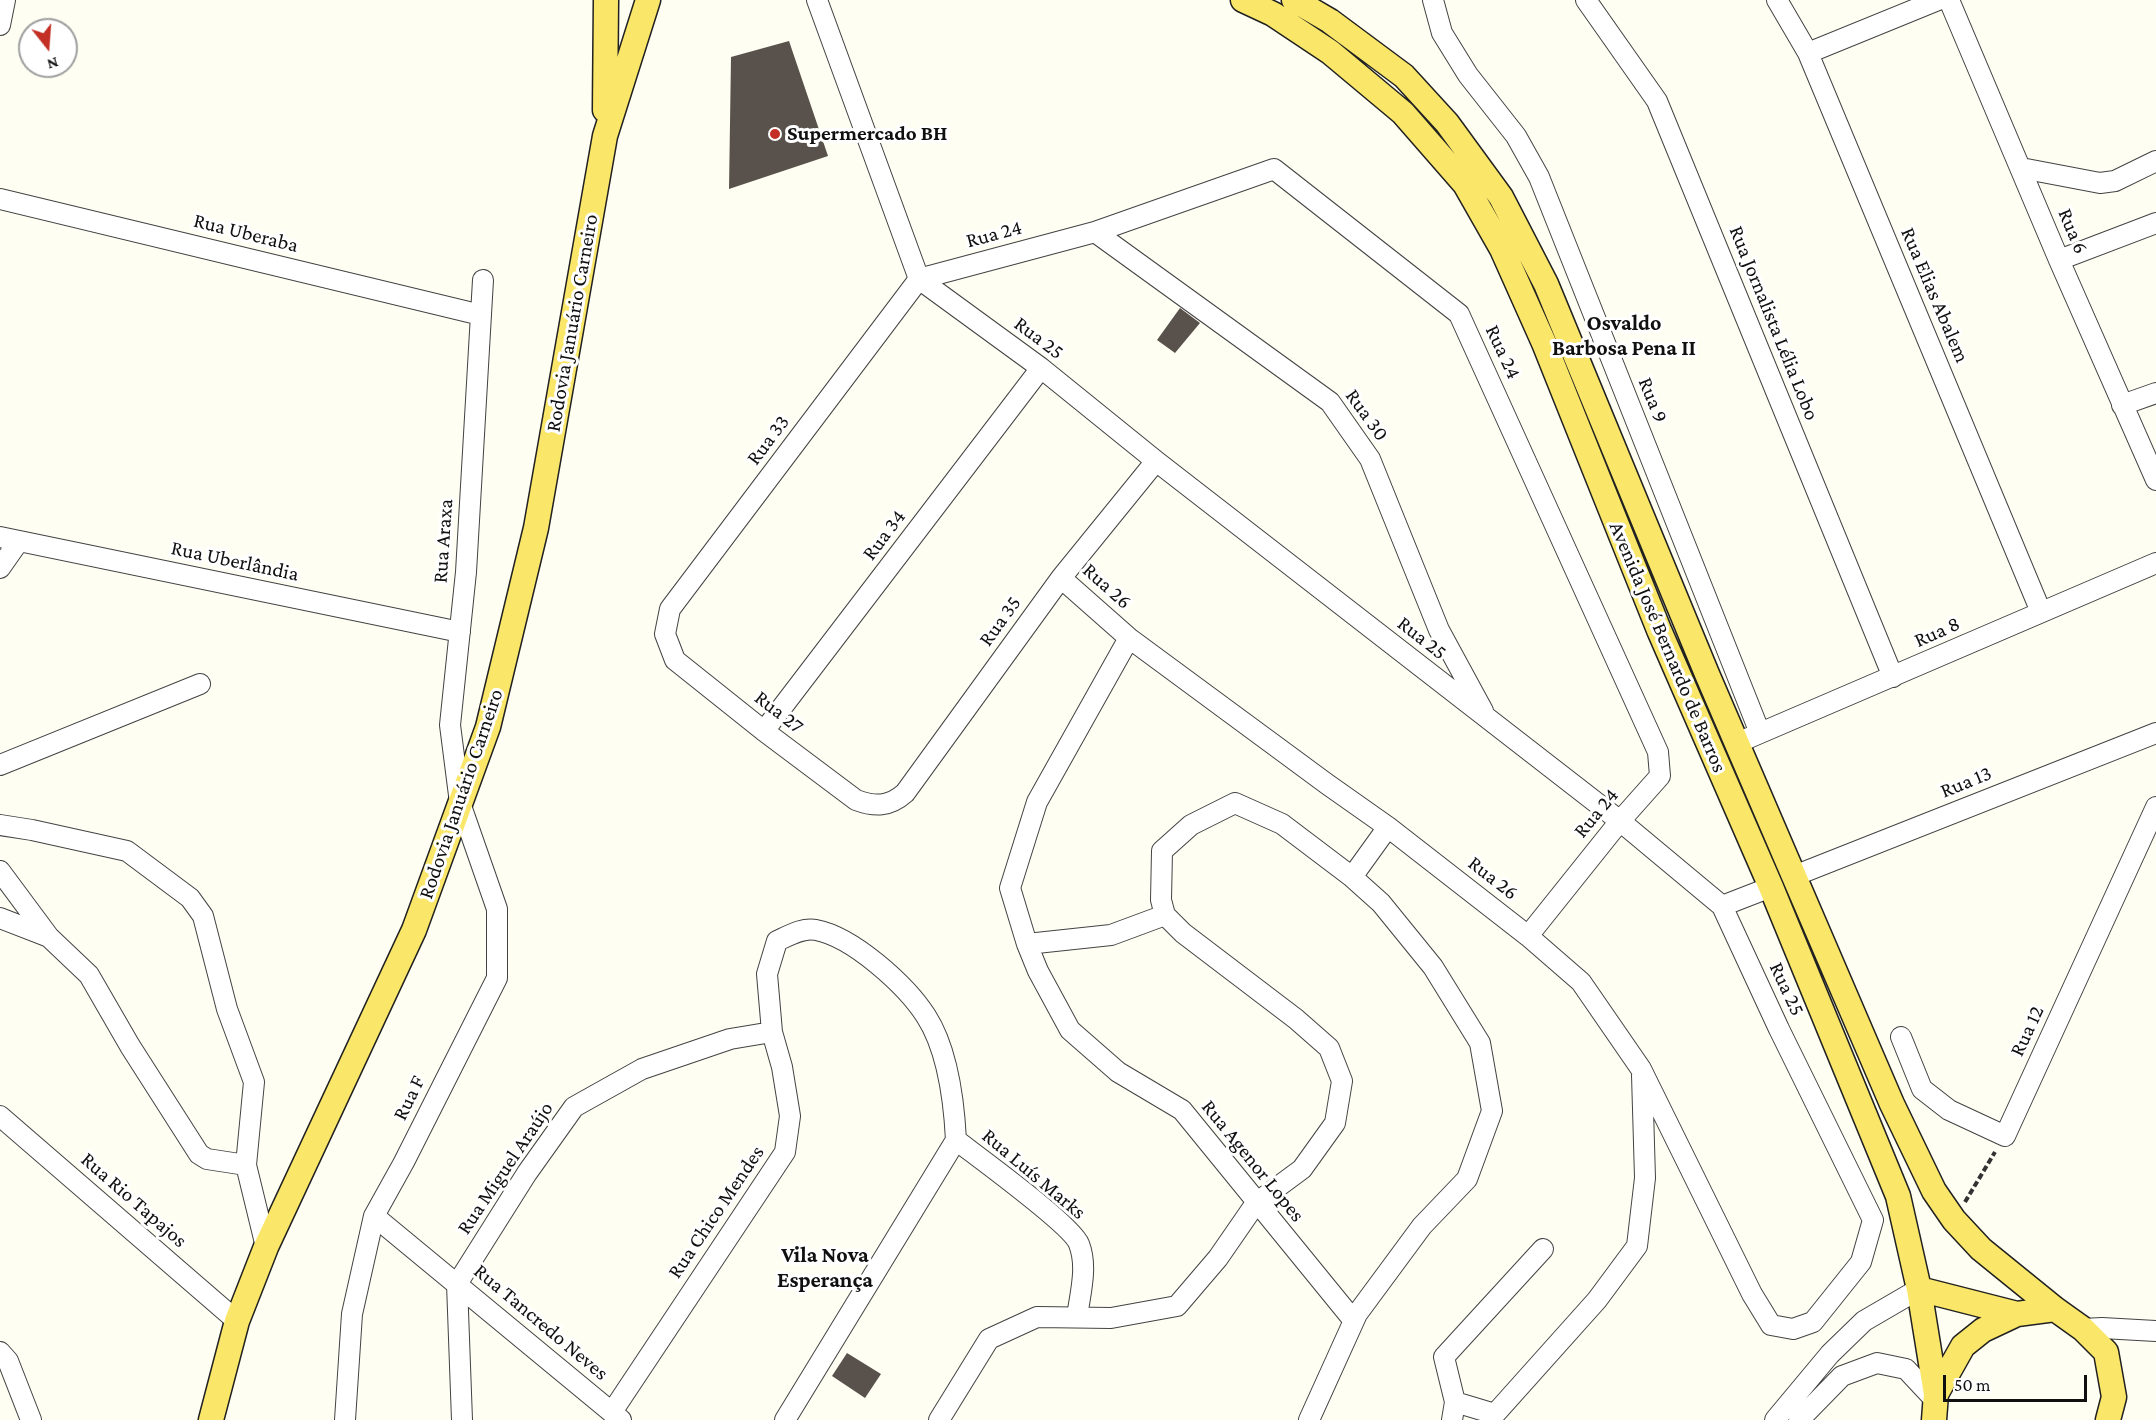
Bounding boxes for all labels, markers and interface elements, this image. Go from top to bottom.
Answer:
north arrow [18,18,78,78]
text: N [45,54,61,74]
place label: Supermercado BH [787,121,947,147]
marker: Supermercado BH [768,127,782,141]
street label: Rua 6 [2052,205,2094,257]
street label: Rua Uberaba [191,208,301,258]
street label: Rodovia Januário Carneiro [540,212,604,434]
street label: Rua 24 [963,214,1025,254]
street label: Rua Jornalista Lélia Lobo [1723,222,1825,424]
street label: Rua Elias Abalem [1895,224,1975,366]
district label: Osvaldo Barbosa Pena II [1552,310,1696,362]
street label: Rua 25 [1009,311,1069,365]
street label: Rua 24 [1480,321,1526,383]
street label: Rua 9 [1633,374,1673,426]
street label: Rua 30 [1340,384,1394,446]
street label: Rua 33 [741,410,795,470]
street label: Rua Araxa [427,498,459,584]
street label: Rua 34 [857,505,911,565]
street label: Avenida José Bernardo de Barros [1604,518,1732,776]
street label: Rua Uberlândia [169,535,301,587]
street label: Rua 26 [1077,558,1137,614]
street label: Rua 35 [973,591,1027,651]
street label: Rua 25 [1392,611,1452,665]
street label: Rua 8 [1910,611,1964,653]
street label: Rua 27 [749,685,809,739]
street label: Rodovia Januário Carneiro [413,686,509,902]
street label: Rua 13 [1937,760,1995,804]
street label: Rua 24 [1568,783,1624,843]
street label: Rua 26 [1463,851,1523,905]
street label: Rua 25 [1764,958,1810,1020]
street label: Rua 12 [2004,1002,2050,1060]
street label: Rua F [387,1072,431,1124]
street label: Rua Agenor Lopes [1196,1095,1310,1227]
street label: Rua Miguel Araújo [451,1097,559,1239]
street label: Rua Luís Marks [977,1123,1091,1225]
street label: Rua Chico Mendes [662,1141,770,1283]
street label: Rua Rio Tapajos [76,1147,192,1253]
district label: Vila Nova Esperança [777,1242,873,1294]
street label: Rua Tancredo Neves [469,1258,613,1386]
scale bar [1946,1363,2090,1401]
text: 50 m [1954,1375,1991,1395]

